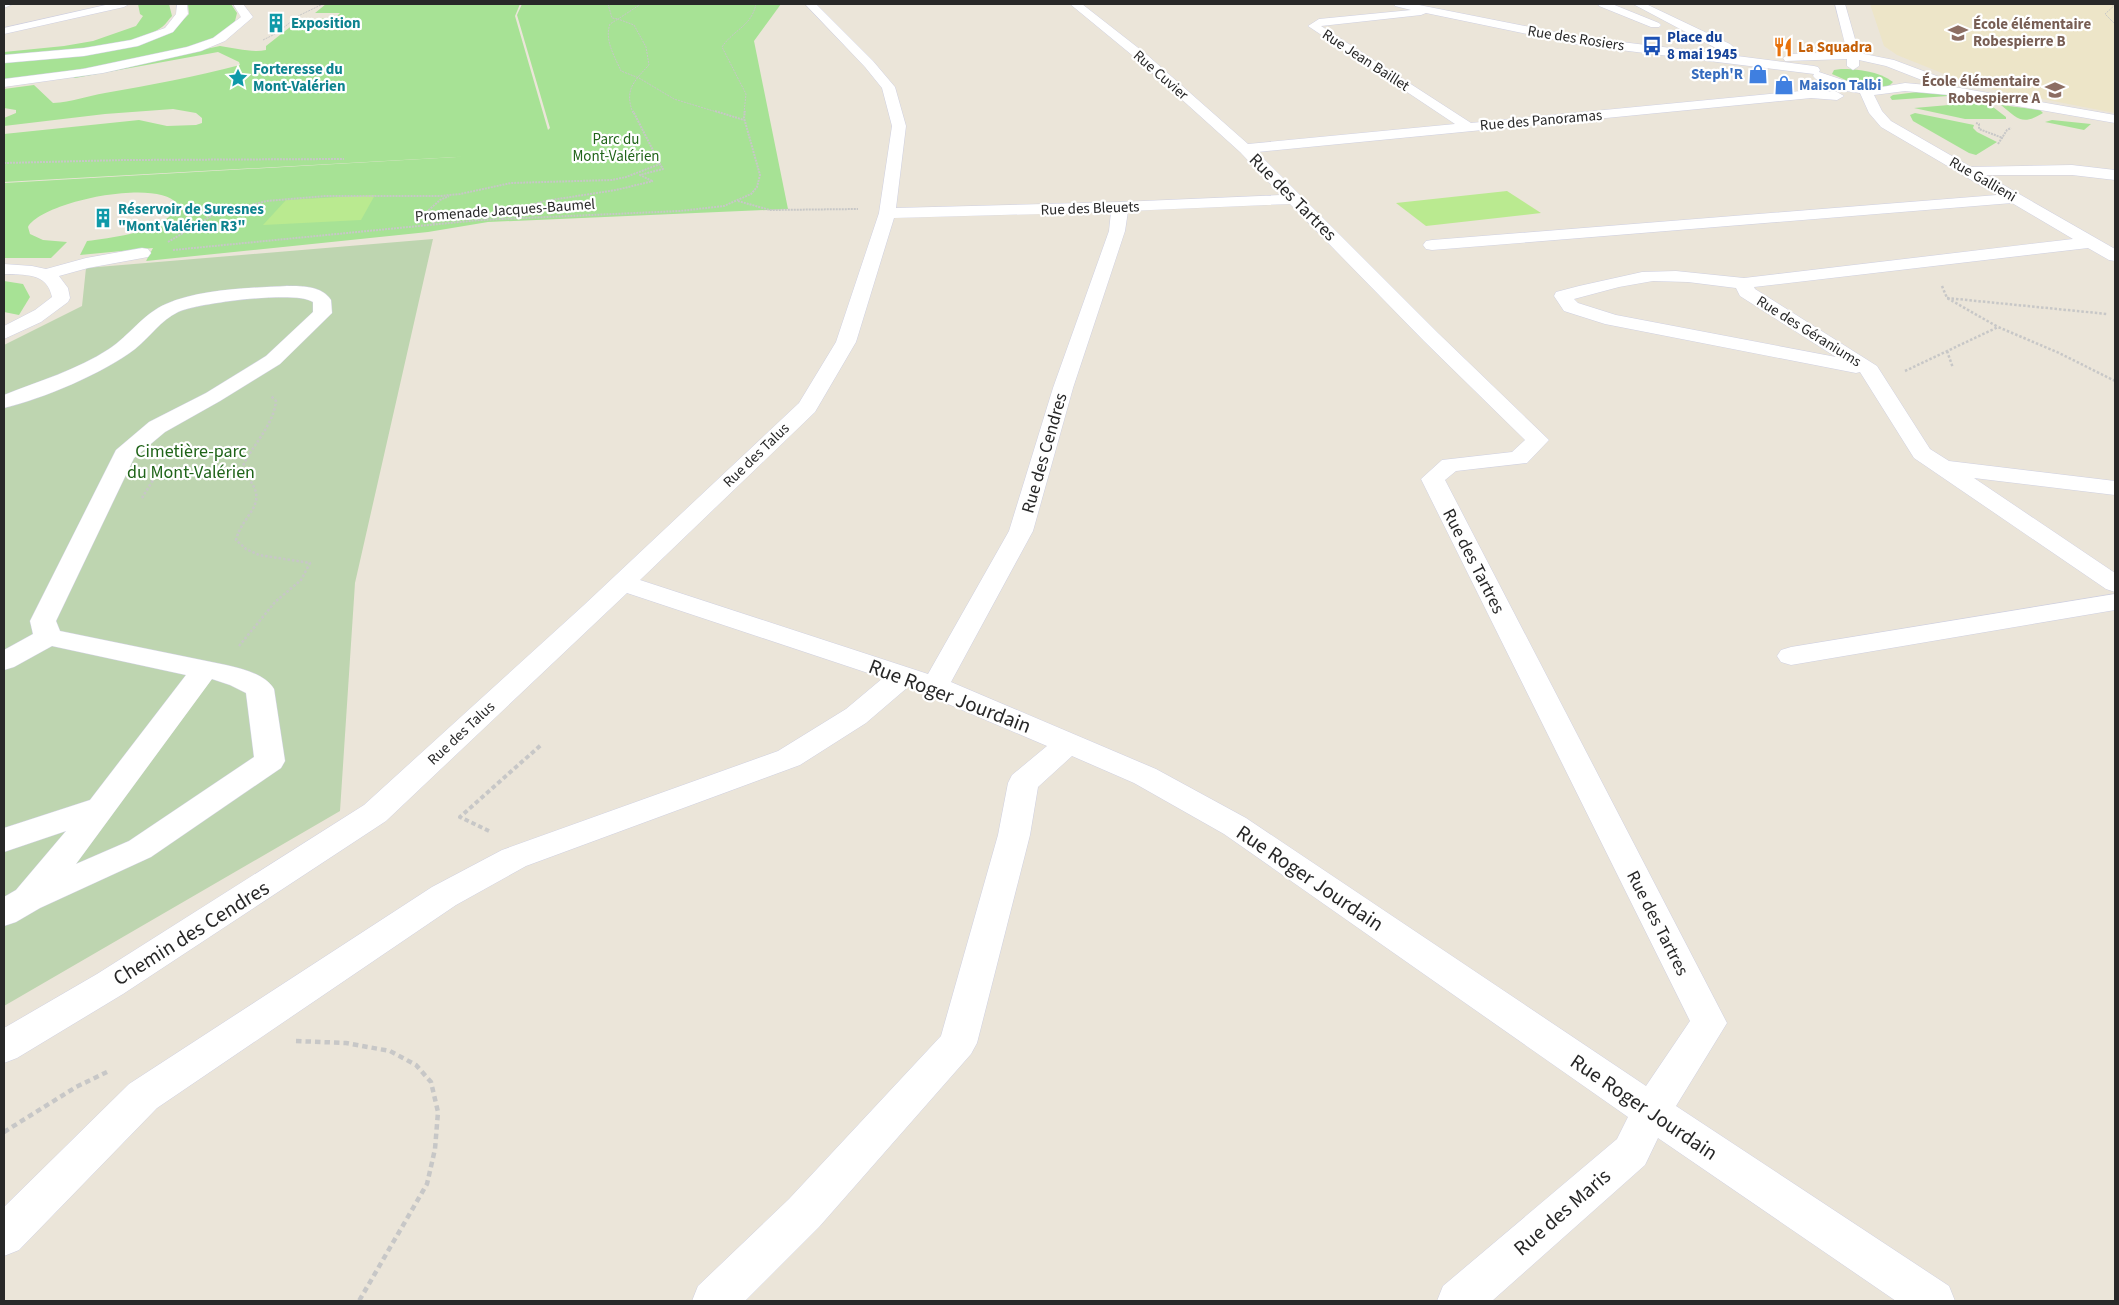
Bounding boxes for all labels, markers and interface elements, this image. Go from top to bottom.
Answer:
building icon: Exposition [265,12,287,34]
place label: Exposition [291,13,361,34]
place label: École élémentaire Robespierre B [1973,14,2091,52]
street label: Rue des Rosiers [1526,20,1626,56]
school or university icon: École élémentaire Robespierre B [1947,22,1969,44]
street label: Rue Jean Baillet [1318,24,1414,97]
place label: Place du 8 mai 1945 [1667,27,1738,65]
bus stop icon: Place du 8 mai 1945 [1641,35,1663,57]
restaurant icon: La Squadra [1772,36,1794,58]
place label: La Squadra [1798,37,1872,58]
street label: Rue Cuvier [1128,45,1193,106]
place label: Forteresse du Mont-Valérien [253,59,345,97]
shop icon: Steph'R [1747,63,1769,85]
place label: Steph'R [1691,64,1743,85]
place icon: Forteresse du Mont-Valérien [227,67,249,89]
place label: École élémentaire Robespierre A [1922,71,2040,109]
shop icon: Maison Talbi [1773,74,1795,96]
place label: Maison Talbi [1799,75,1881,96]
school or university icon: École élémentaire Robespierre A [2044,79,2066,101]
street label: Rue des Panoramas [1479,105,1603,136]
park label: Parc du Mont-Valérien [572,129,660,167]
street label: Rue des Tartres [1243,148,1342,247]
street label: Rue Gallieni [1945,152,2020,207]
street label: Promenade Jacques-Baumel [414,194,596,227]
street label: Rue des Bleuets [1040,196,1140,221]
place label: Réservoir de Suresnes "Mont Valérien R3" [118,199,264,237]
building icon: Réservoir de Suresnes "Mont Valérien R3" [92,207,114,229]
street label: Rue des Géraniums [1752,291,1865,372]
street label: Rue des Cendres [1015,390,1074,516]
street label: Rue des Talus [718,418,794,492]
park label: Cimetière-parc du Mont-Valérien [127,439,255,485]
street label: Rue des Tartres [1436,504,1511,618]
street label: Rue Roger Jourdain [864,651,1036,741]
street label: Rue des Talus [423,697,500,770]
street label: Rue Roger Jourdain [1230,817,1390,939]
street label: Rue des Tartres [1620,866,1695,980]
street label: Chemin des Cendres [107,873,275,993]
street label: Rue Roger Jourdain [1564,1046,1724,1168]
street label: Rue des Maris [1507,1161,1617,1263]

